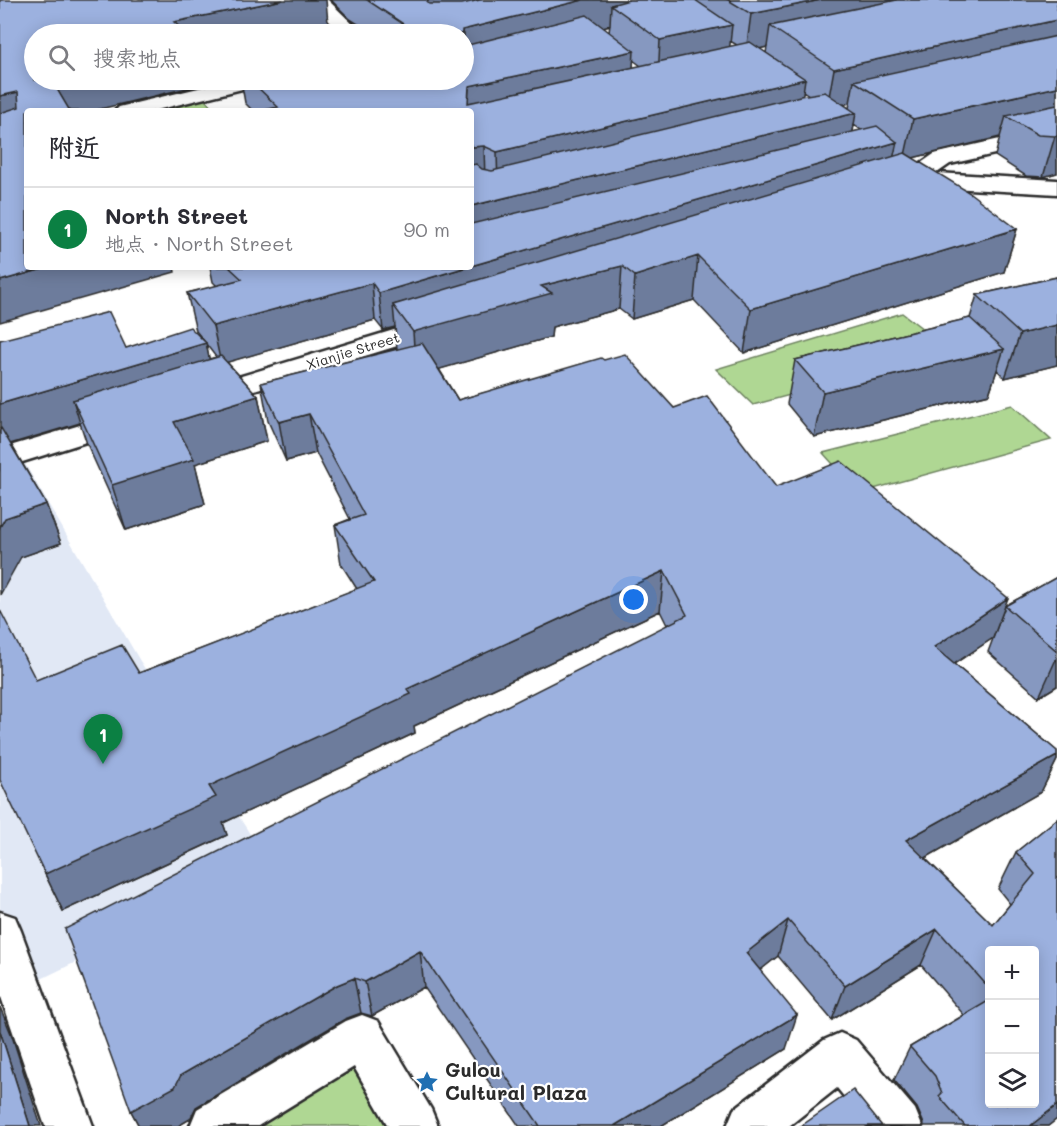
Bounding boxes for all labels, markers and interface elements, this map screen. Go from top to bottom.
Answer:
search box [24,24,474,90]
icon: search [45,41,78,74]
text: 搜索地点 [93,43,181,72]
text: 附近 [48,130,100,164]
text: North Street [105,201,248,230]
text: 1 [63,216,72,242]
text: 90 m [404,216,450,242]
text: 地点 · North Street [105,230,293,256]
street label: Xianjie Street [304,327,402,374]
your location [619,585,648,614]
pin: 1 [84,714,122,764]
map controls [985,946,1039,1108]
button: + [985,946,1039,1000]
button: − [985,1000,1039,1054]
button: layers [985,1054,1039,1108]
place label: Gulou Cultural Plaza [445,1056,587,1105]
place icon: Gulou Cultural Plaza [414,1069,440,1095]

